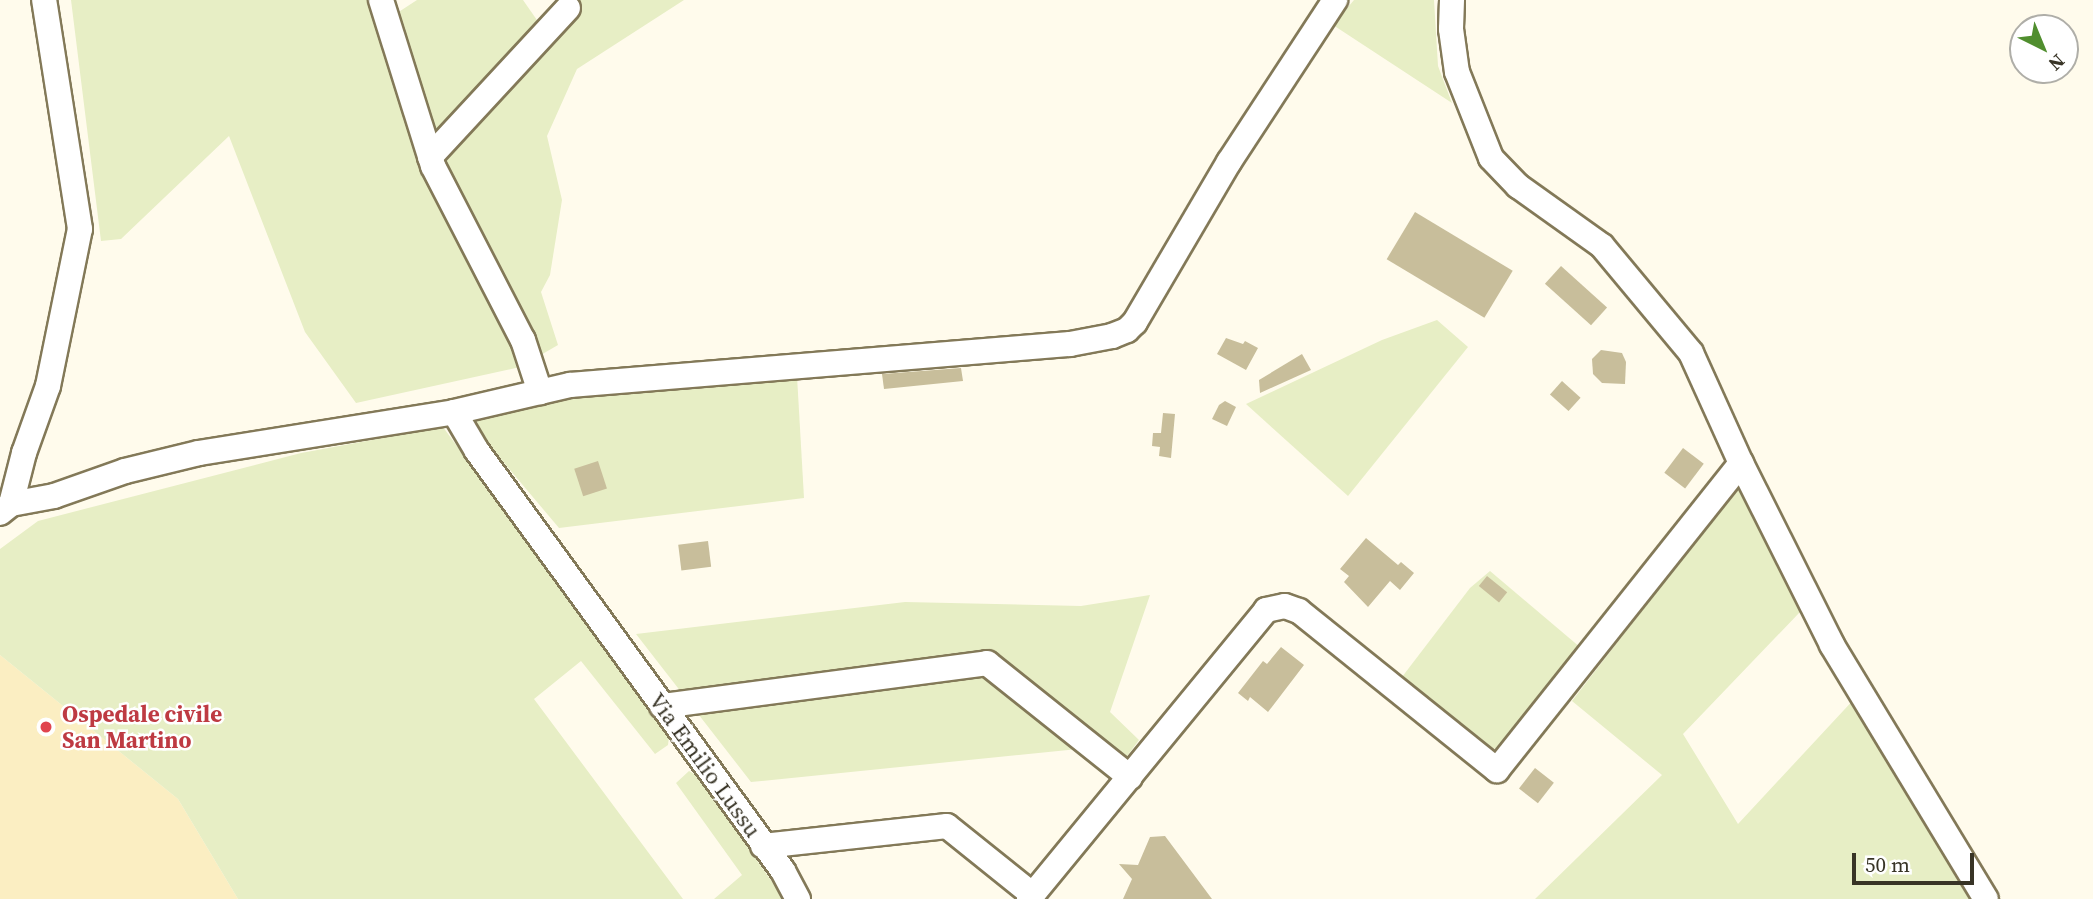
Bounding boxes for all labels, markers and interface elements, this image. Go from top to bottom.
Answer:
north arrow [2009,14,2079,84]
text: N [2043,49,2071,77]
street label: Via Emilio Lussu [643,687,767,843]
place label: Ospedale civile San Martino [62,700,222,754]
marker: Ospedale civile San Martino [36,717,56,737]
scale bar [1855,839,1978,883]
text: 50 m [1865,850,1910,879]

